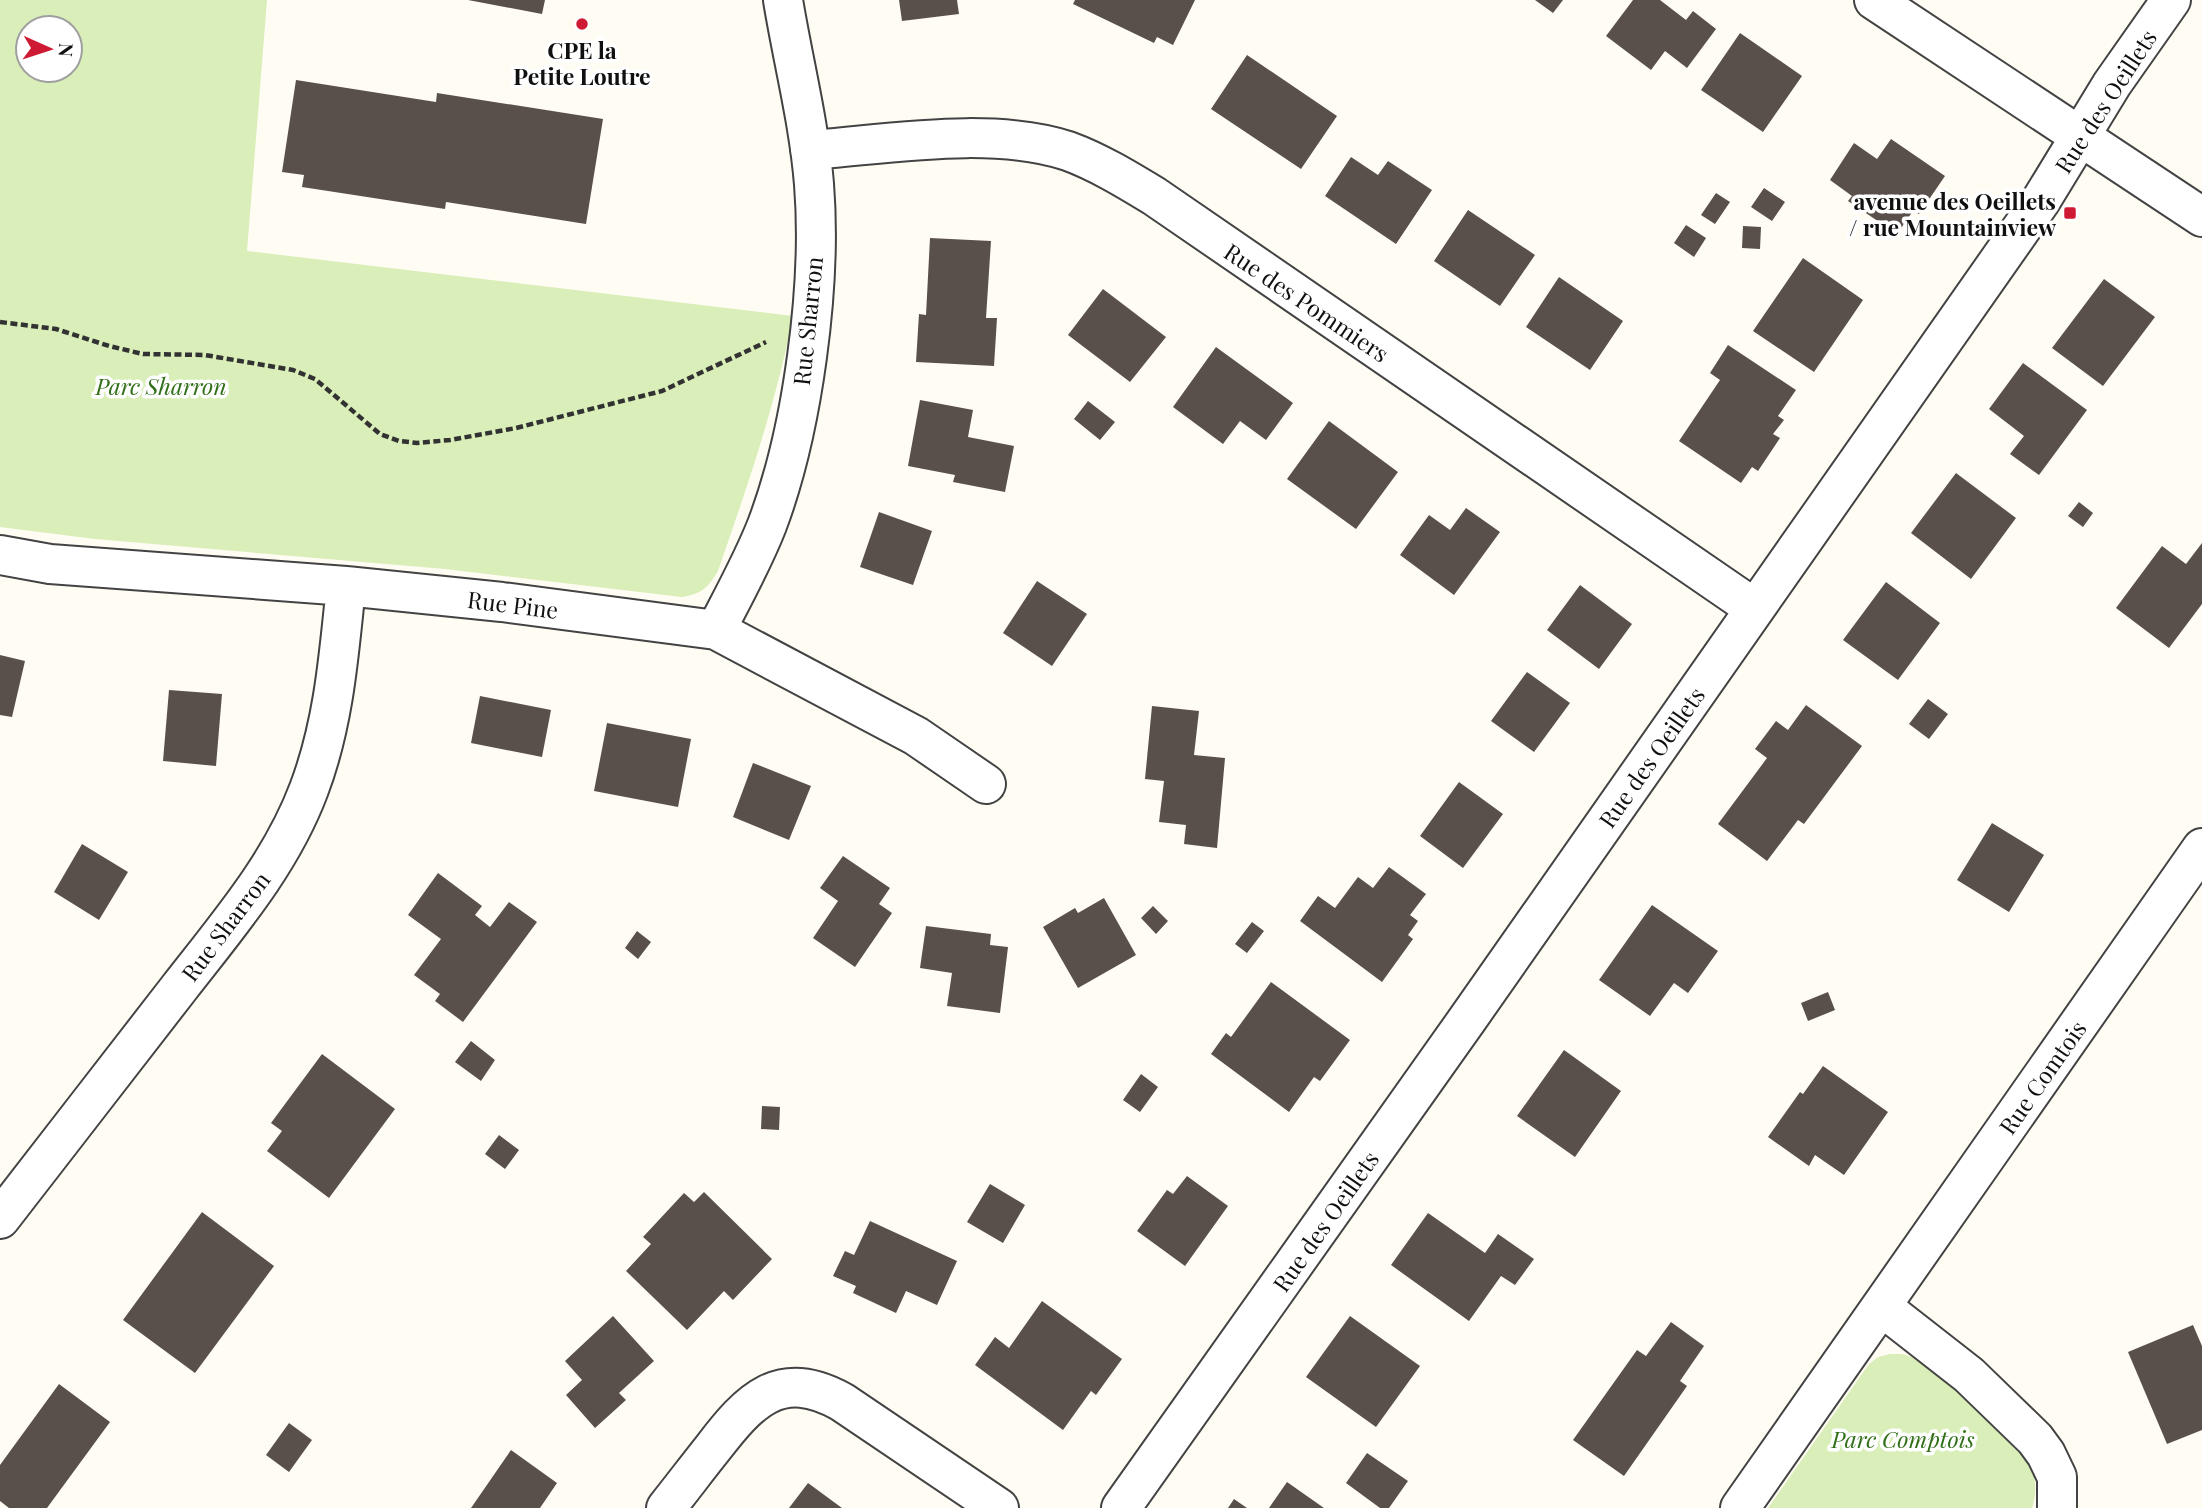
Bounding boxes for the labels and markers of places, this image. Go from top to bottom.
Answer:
marker: CPE la Petite Loutre [574,16,590,32]
place label: CPE la Petite Loutre [513,34,651,91]
place label: avenue des Oeillets / rue Mountainview [1849,185,2057,242]
marker: avenue des Oeillets / rue Mountainview [2062,205,2078,221]

